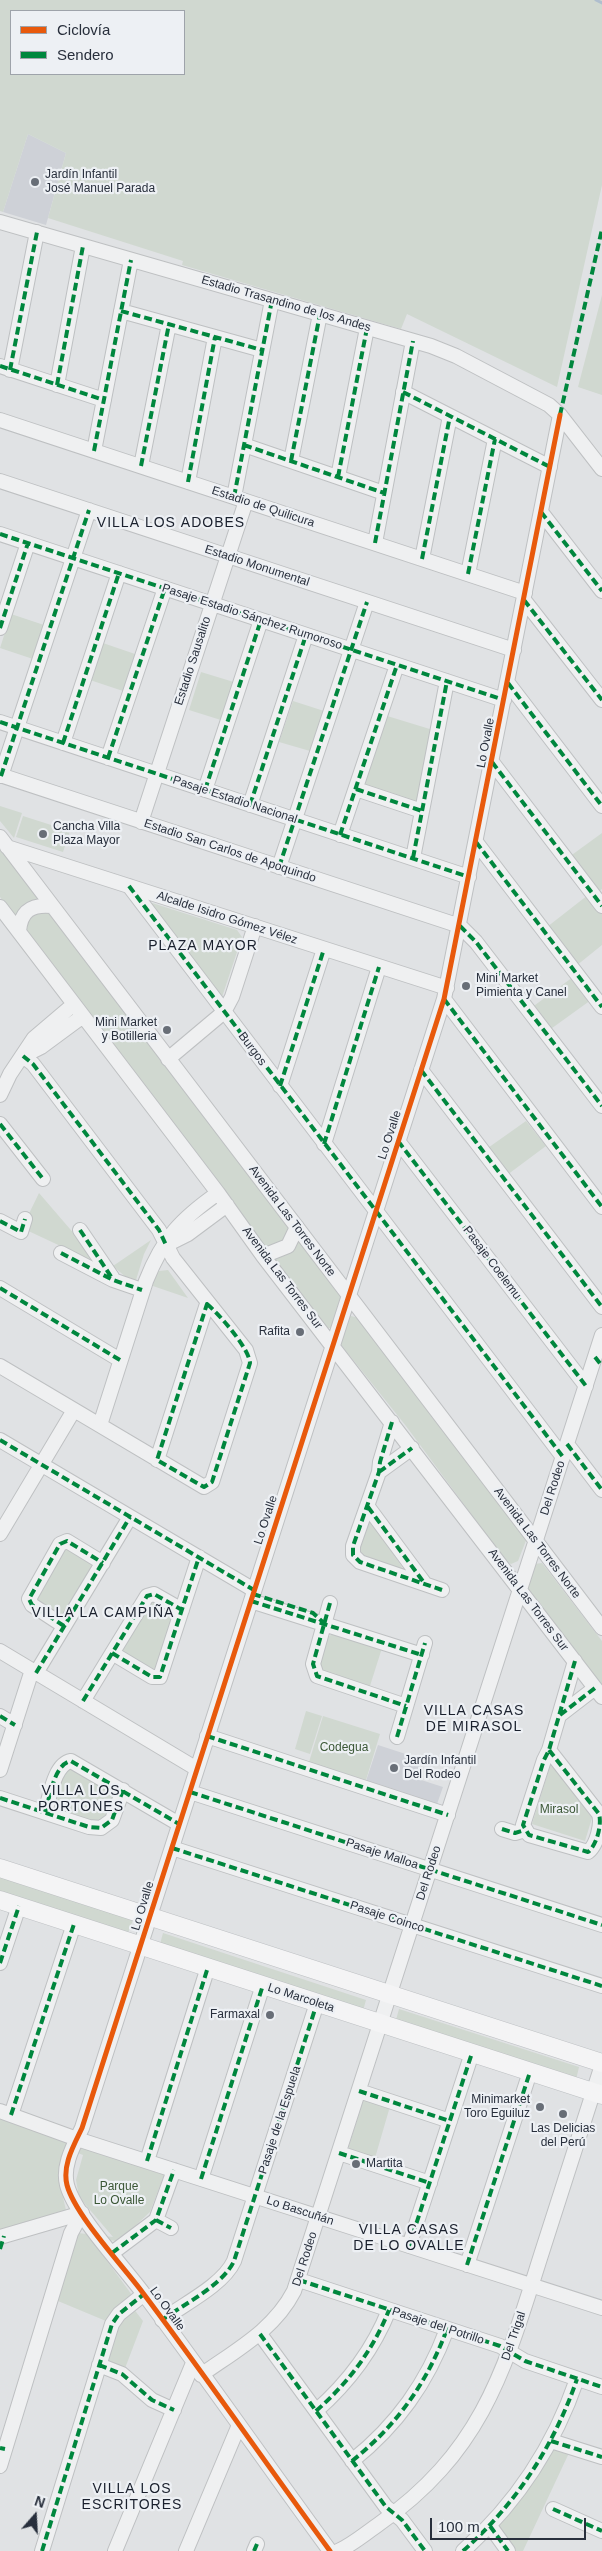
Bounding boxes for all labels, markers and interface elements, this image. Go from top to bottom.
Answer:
legend [10,10,185,75]
text: Ciclovía [57,21,110,38]
text: Sendero [57,46,114,63]
place label: Jardín Infantil José Manuel Parada [45,168,155,196]
marker: Jardín Infantil José Manuel Parada [29,176,41,188]
street label: Estadio Trasandino de los Andes [200,273,372,335]
street label: Estadio de Quilicura [210,484,316,530]
district label: VILLA LOS ADOBES [95,515,247,531]
street label: Estadio Monumental [203,542,311,590]
street label: Pasaje Estadio Sánchez Rumoroso [160,581,344,653]
street label: Estadio Sausalito [172,615,214,707]
street label: Lo Ovalle [474,717,498,769]
street label: Pasaje Estadio Nacional [171,773,299,827]
street label: Estadio San Carlos de Apoquindo [142,816,318,886]
place label: Cancha Villa Plaza Mayor [53,820,120,848]
marker: Cancha Villa Plaza Mayor [37,828,49,840]
street label: Alcalde Isidro Gómez Vélez [155,888,299,948]
district label: PLAZA MAYOR [147,938,259,954]
place label: Mini Market Pimienta y Canel [476,972,567,1000]
marker: Mini Market Pimienta y Canel [460,980,472,992]
place label: Mini Market y Botilleria [95,1016,157,1044]
marker: Mini Market y Botilleria [161,1024,173,1036]
street label: Burgos [235,1029,269,1069]
street label: Lo Ovalle [375,1109,405,1161]
street label: Avenida Las Torres Norte [246,1163,338,1279]
street label: Avenida Las Torres Sur [239,1224,325,1332]
street label: Pasaje Coelemu [460,1224,524,1302]
place label: Rafita [259,1325,290,1339]
marker: Rafita [294,1326,306,1338]
street label: Del Rodeo [537,1459,569,1517]
street label: Avenida Las Torres Norte [491,1485,583,1601]
street label: Lo Ovalle [251,1494,281,1546]
street label: Avenida Las Torres Sur [485,1546,571,1654]
district label: VILLA LA CAMPIÑA [30,1605,176,1621]
district label: VILLA CASAS DE MIRASOL [422,1703,526,1735]
park label: Codegua [320,1741,368,1755]
place label: Jardín Infantil Del Rodeo [404,1754,476,1782]
marker: Jardín Infantil Del Rodeo [388,1762,400,1774]
district label: VILLA LOS PORTONES [37,1783,125,1815]
park label: Mirasol [540,1803,578,1817]
street label: Pasaje Malloa [344,1836,420,1872]
street label: Del Rodeo [413,1844,445,1902]
street label: Lo Ovalle [129,1880,157,1932]
street label: Pasaje Coinco [348,1898,426,1936]
street label: Lo Marcoleta [266,1980,336,2016]
place label: Farmaxal [210,2008,260,2022]
marker: Farmaxal [264,2009,276,2021]
street label: Pasaje de la Espuela [256,2064,304,2176]
place label: Minimarket Toro Eguiluz [464,2093,530,2121]
marker: Minimarket Toro Eguiluz [534,2101,546,2113]
marker: Las Delicias del Perú [557,2108,569,2120]
place label: Las Delicias del Perú [531,2122,595,2150]
place label: Martita [366,2157,403,2171]
marker: Martita [350,2158,362,2170]
park label: Parque Lo Ovalle [94,2180,144,2208]
street label: Lo Bascuñán [264,2193,336,2229]
district label: VILLA CASAS DE LO OVALLE [352,2222,466,2254]
street label: Del Rodeo [289,2230,321,2288]
street label: Lo Ovalle [146,2284,188,2334]
street label: Pasaje del Potrillo [390,2304,486,2348]
street label: Del Trigal [499,2310,529,2362]
district label: VILLA LOS ESCRITORES [80,2481,184,2514]
north arrow [10,2491,60,2541]
text: N [32,2493,47,2511]
scale bar [432,2508,588,2540]
text: 100 m [438,2518,480,2535]

